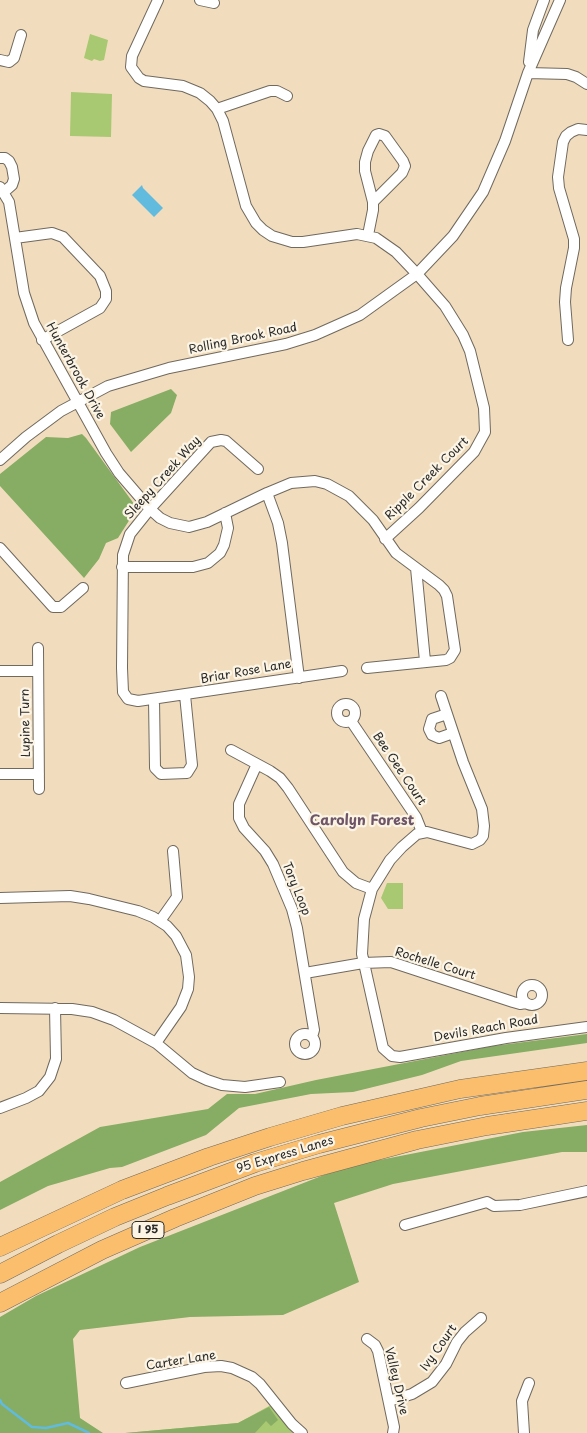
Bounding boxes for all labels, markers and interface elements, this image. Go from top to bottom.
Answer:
street label: Hunterbrook Drive [42,320,108,422]
street label: Rolling Brook Road [188,320,298,358]
street label: Sleepy Creek Way [122,434,204,522]
street label: Ripple Creek Court [382,434,472,524]
street label: Briar Rose Lane [199,657,293,687]
street label: Lupine Turn [18,689,34,757]
street label: Bee Gee Court [369,730,429,808]
district label: Carolyn Forest [310,813,414,829]
street label: Tory Loop [279,860,313,918]
street label: Rochelle Court [393,945,477,983]
street label: Devils Reach Road [433,1013,539,1045]
street label: 95 Express Lanes [235,1133,335,1177]
road number: I 95 [132,1222,164,1238]
street label: Ivy Court [418,1322,460,1374]
street label: Valley Drive [381,1346,411,1416]
street label: Carter Lane [145,1348,217,1374]

